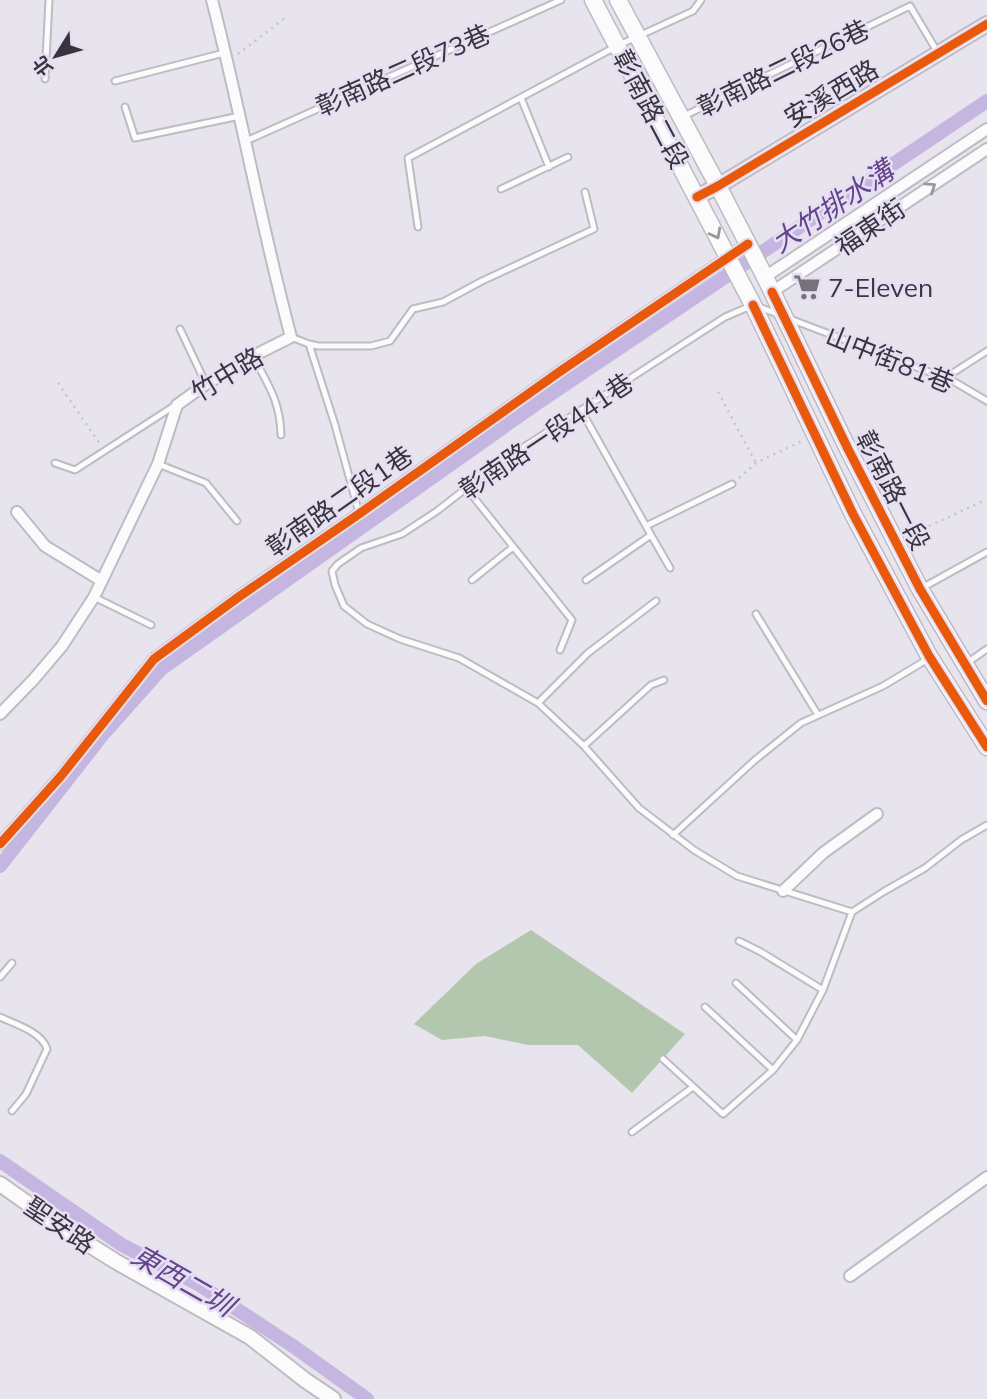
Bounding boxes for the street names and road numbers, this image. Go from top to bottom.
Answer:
street label: 彰南路二段26巷 [692,12,874,124]
street label: 彰南路二段73巷 [311,17,495,123]
street label: 彰南路二段 [606,44,696,174]
street label: 安溪西路 [778,52,884,134]
street label: 福東街 [828,192,912,262]
street label: 山中街81巷 [821,318,959,400]
street label: 竹中路 [185,340,269,408]
street label: 彰南路一段441巷 [453,366,639,506]
street label: 彰南路一段 [849,425,937,555]
street label: 彰南路二段1巷 [259,438,419,564]
street label: 聖安路 [18,1190,102,1260]

